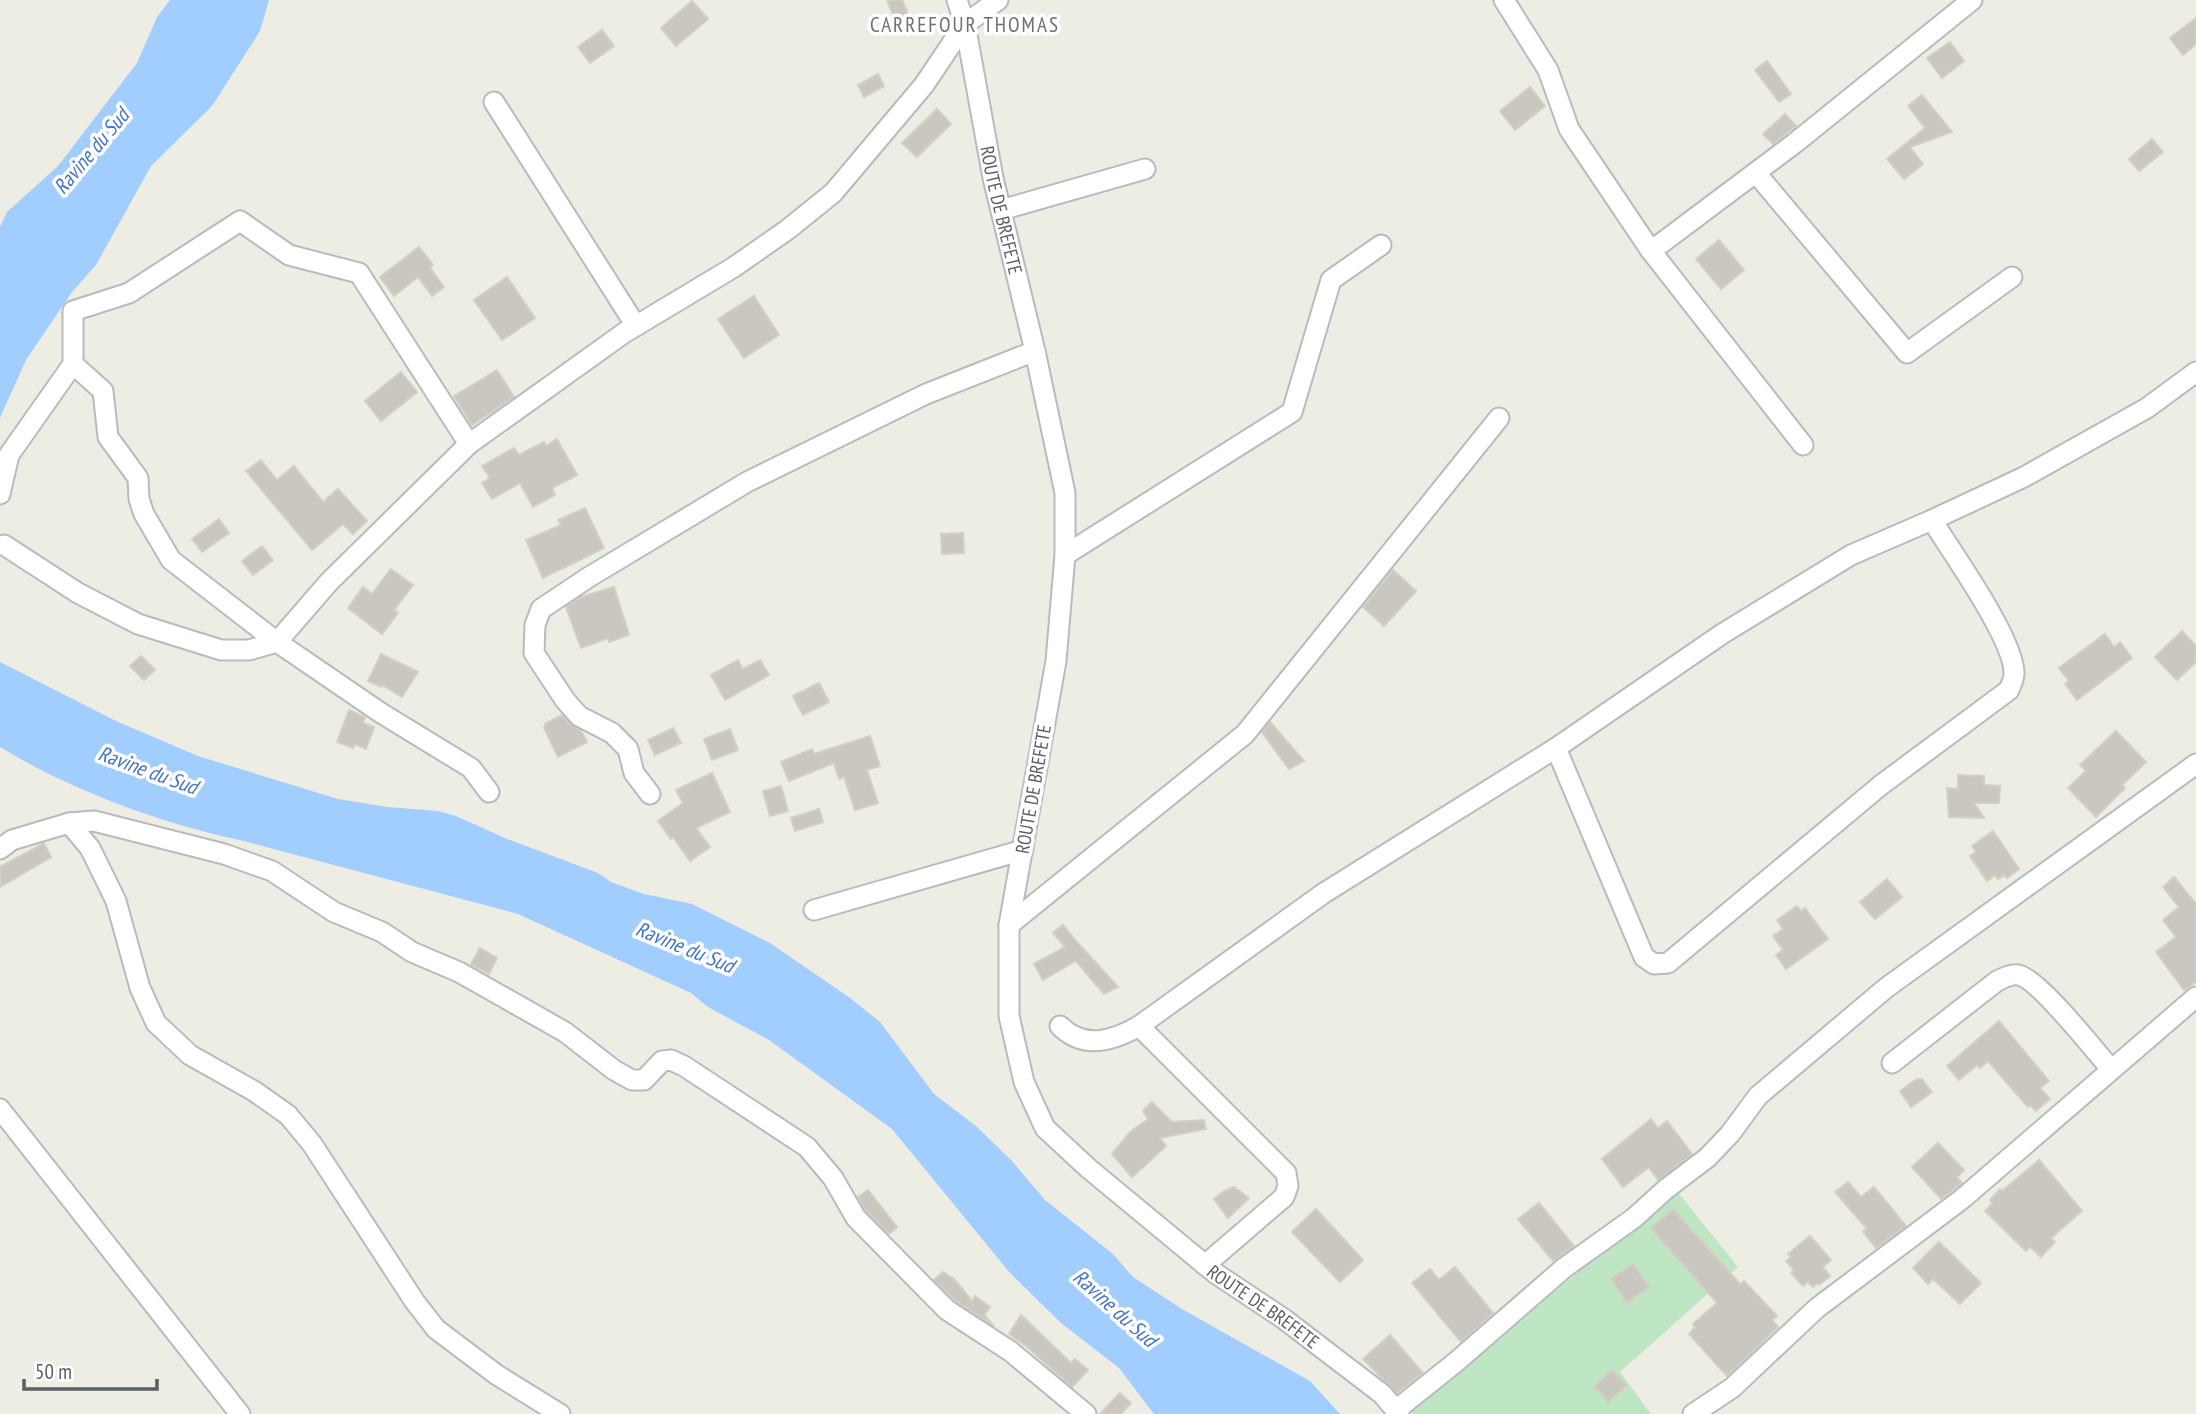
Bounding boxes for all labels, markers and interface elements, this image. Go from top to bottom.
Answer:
district label: CARREFOUR THOMAS [870,11,1060,38]
water label: Ravine du Sud [47,101,136,199]
street label: ROUTE DE BREFETE [975,144,1028,277]
street label: ROUTE DE BREFETE [1010,723,1056,855]
water label: Ravine du Sud [95,740,204,801]
water label: Ravine du Sud [632,915,741,980]
street label: ROUTE DE BREFETE [1202,1260,1324,1354]
water label: Ravine du Sud [1068,1263,1165,1355]
scale bar [24,1348,158,1392]
text: 50 m [35,1358,72,1385]

